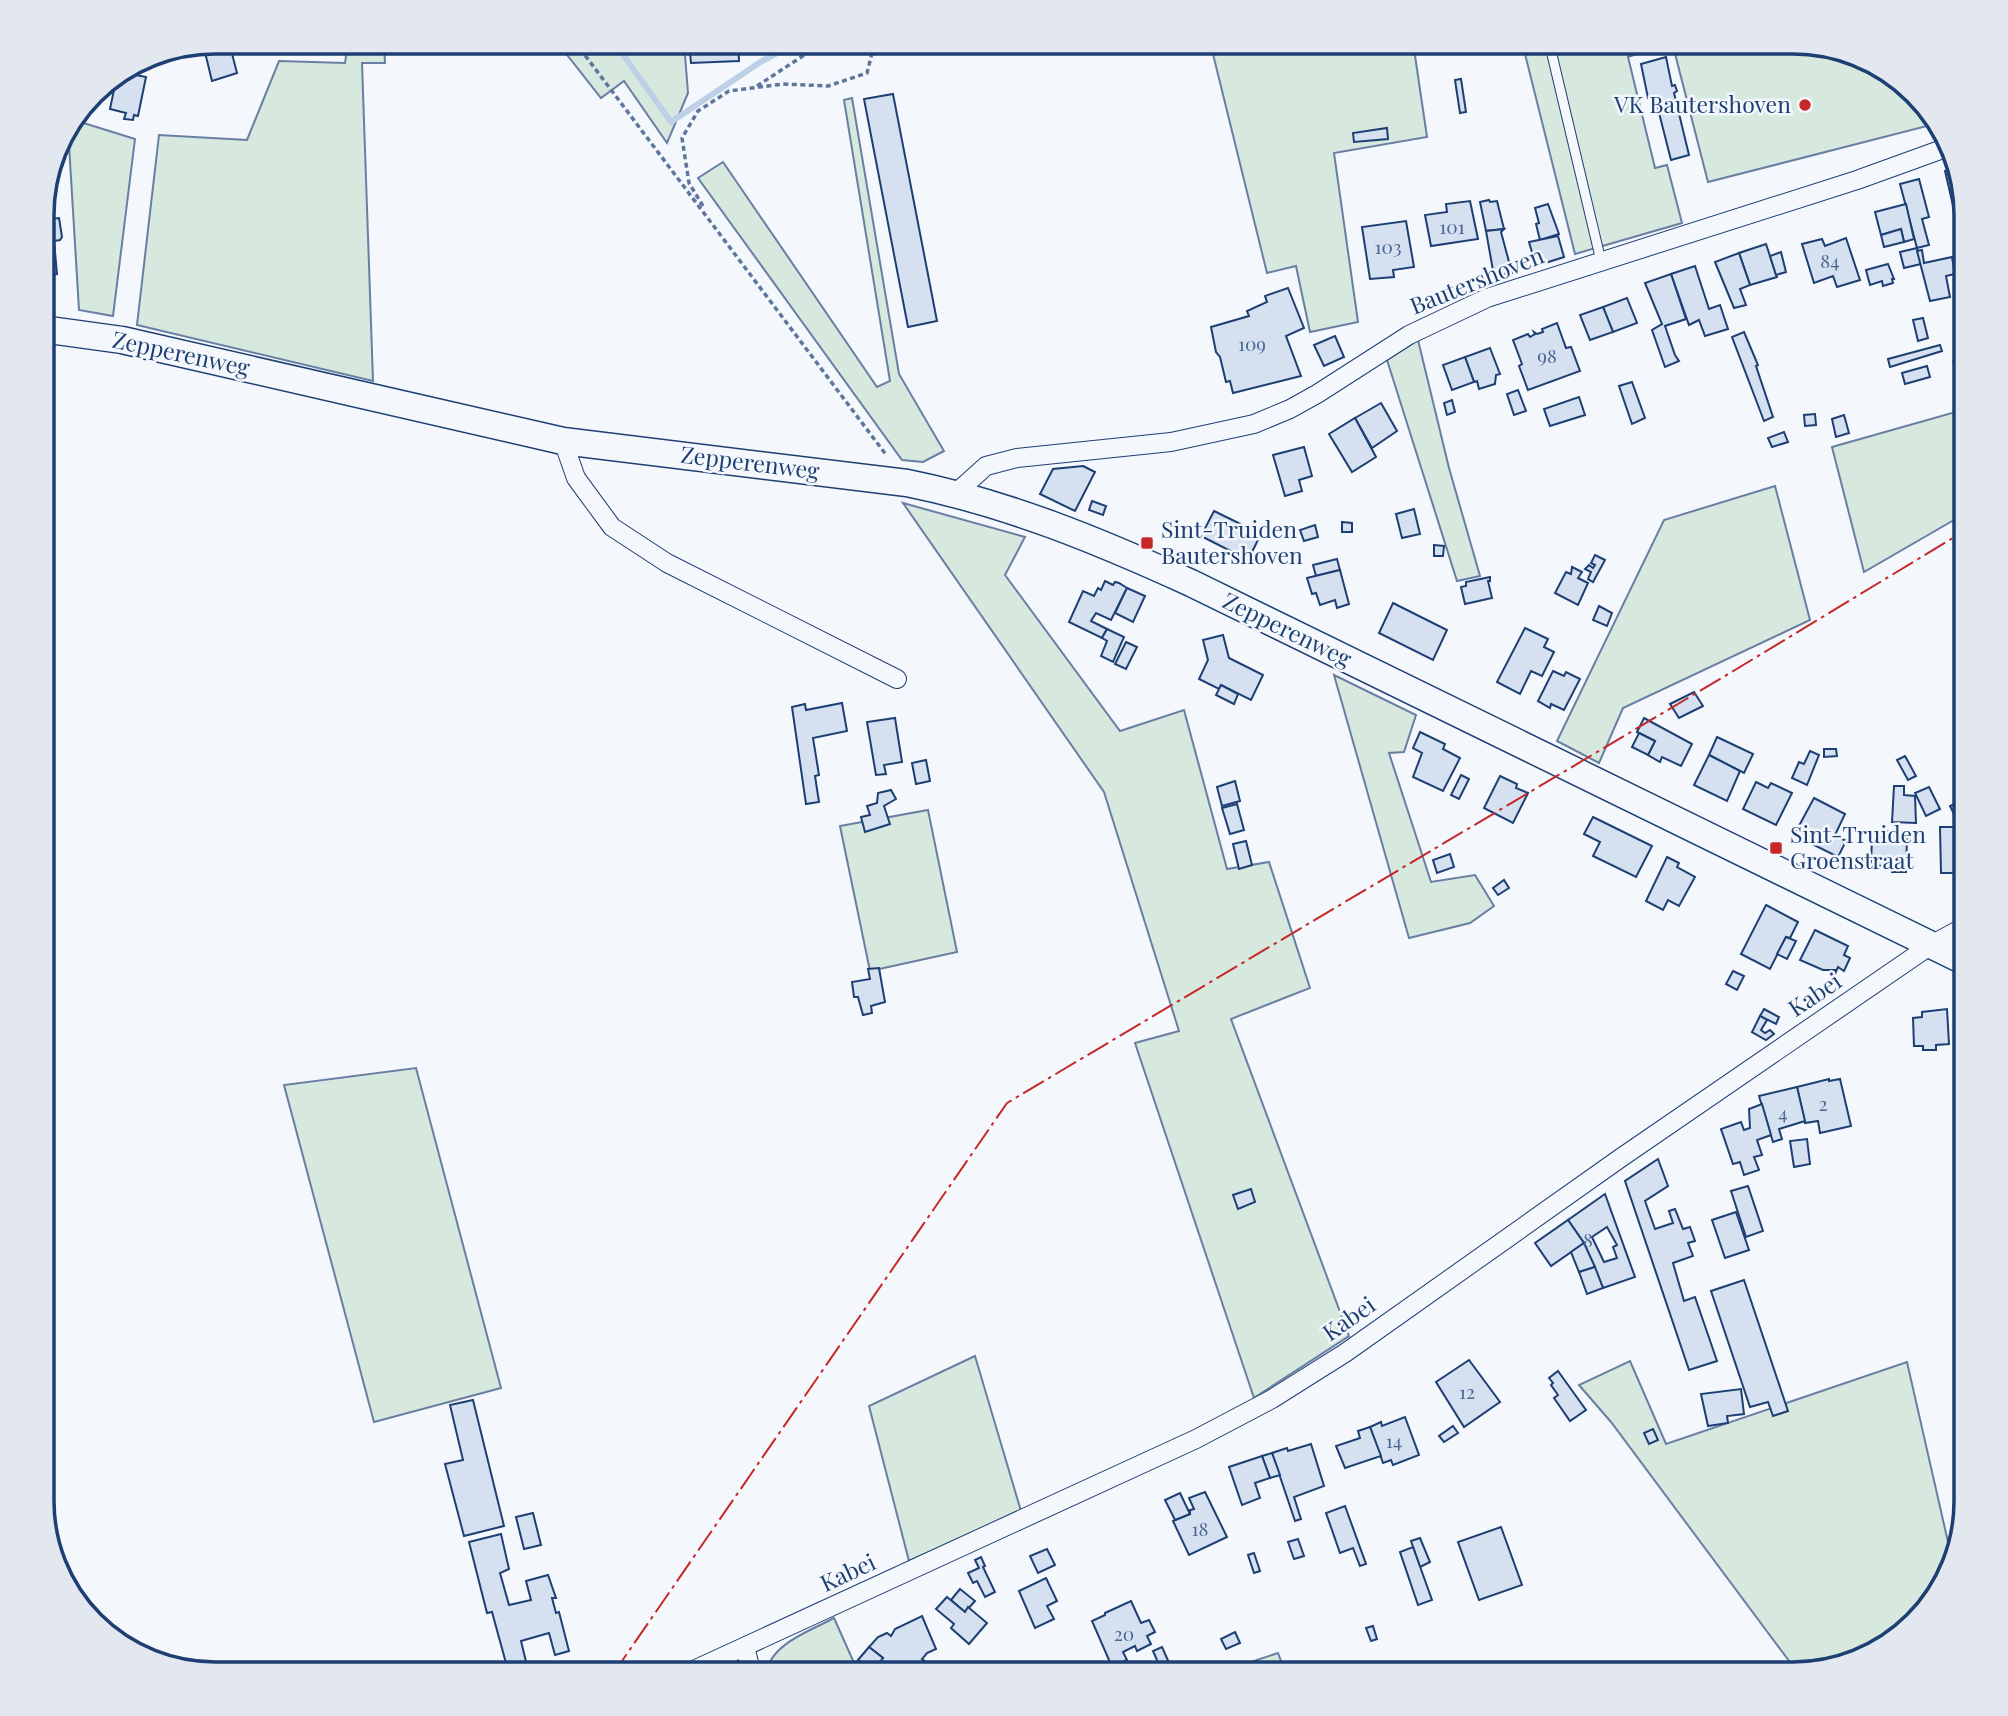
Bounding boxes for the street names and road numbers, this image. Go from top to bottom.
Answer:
street label: Bautershoven [1405,239,1548,321]
street label: Zepperenweg [110,323,253,382]
street label: Zepperenweg [679,438,821,485]
street label: Zepperenweg [1218,584,1357,673]
street label: Kabei [1782,965,1847,1023]
street label: Kabei [1316,1288,1381,1347]
street label: Kabei [815,1545,880,1598]

